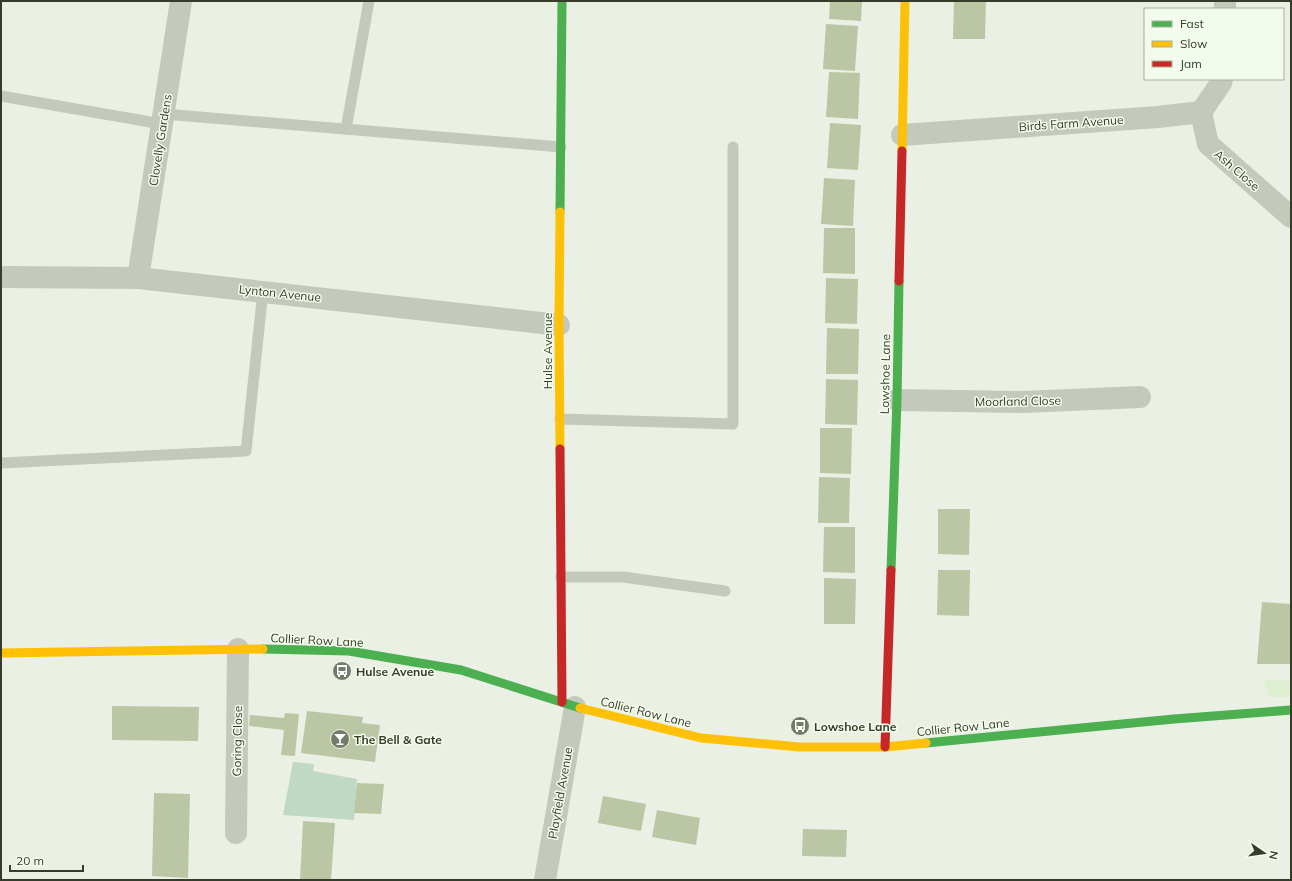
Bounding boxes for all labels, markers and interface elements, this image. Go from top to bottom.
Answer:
legend [1144,8,1284,80]
text: Fast [1180,16,1204,31]
text: Slow [1180,36,1208,51]
text: Jam [1180,56,1202,71]
street label: Clovelly Gardens [145,93,175,187]
street label: Birds Farm Avenue [1018,112,1124,134]
street label: Ash Close [1211,146,1263,194]
street label: Lynton Avenue [238,281,322,305]
street label: Hulse Avenue [540,313,555,389]
street label: Lowshoe Lane [877,334,893,414]
street label: Moorland Close [975,393,1061,409]
street label: Collier Row Lane [270,630,364,650]
bus stop icon: Hulse Avenue [331,660,353,682]
place label: Hulse Avenue [356,664,434,679]
street label: Collier Row Lane [599,693,693,731]
street label: Goring Close [229,706,245,776]
bus stop icon: Lowshoe Lane [789,715,811,737]
street label: Collier Row Lane [916,715,1010,739]
place label: Lowshoe Lane [814,719,897,734]
bar icon: The Bell & Gate [329,728,351,750]
place label: The Bell & Gate [354,732,442,747]
street label: Playfield Avenue [545,746,575,840]
north arrow [1244,833,1284,873]
scale bar [10,847,83,873]
text: N [1266,850,1281,861]
text: 20 m [16,853,44,868]

